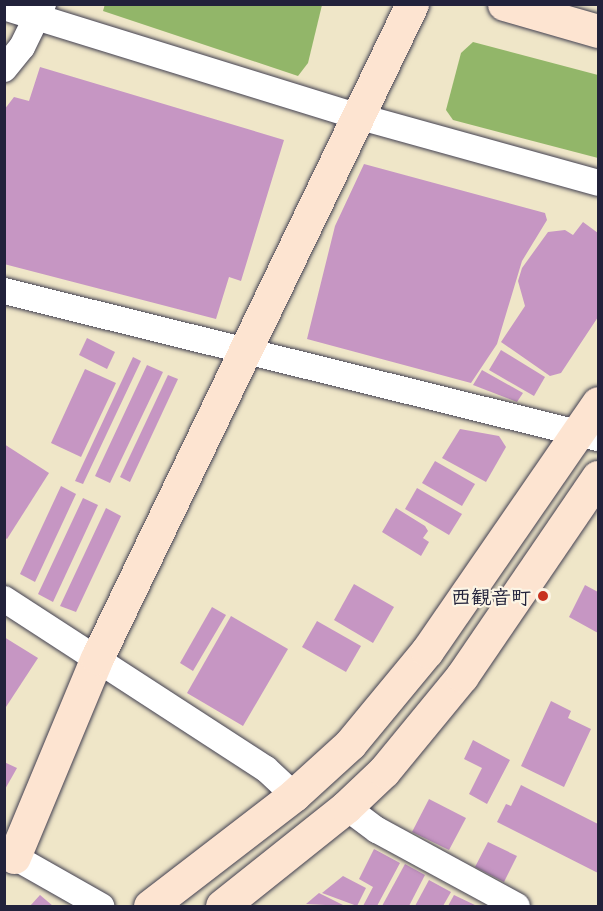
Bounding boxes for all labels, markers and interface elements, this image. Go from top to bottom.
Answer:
place label: 西観音町 [451,584,531,608]
marker: 西観音町 [536,589,550,603]

